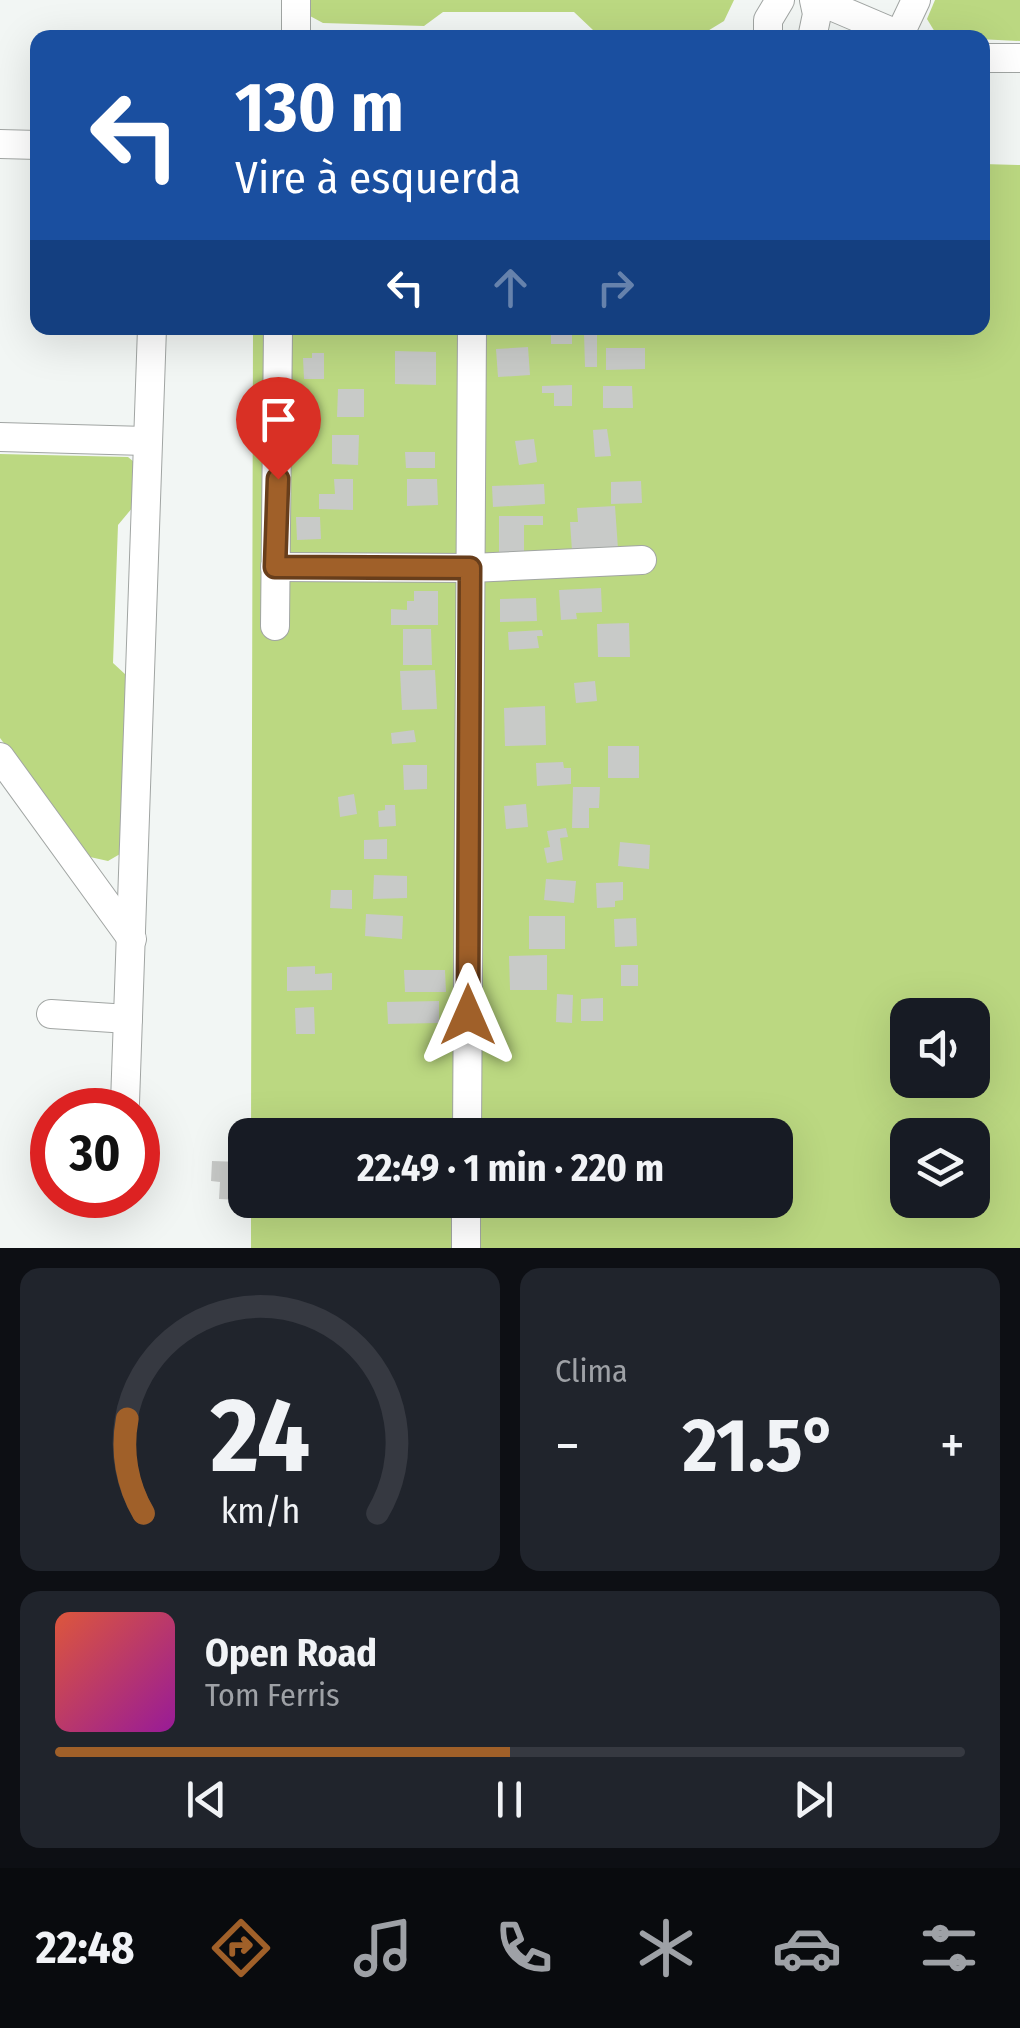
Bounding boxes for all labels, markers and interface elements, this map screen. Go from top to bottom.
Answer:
text: 130 m [235,66,404,150]
icon: left [70,70,200,200]
text: Vire à esquerda [235,151,521,205]
icon: left [378,260,433,315]
icon: ahead [483,260,538,315]
icon: right [588,260,643,315]
pin [236,377,321,480]
icon: arrive [251,392,306,447]
position arrow [416,963,520,1067]
map controls [890,998,990,1218]
button: sound [890,998,990,1098]
speed limit sign: 30 [30,1088,160,1218]
button: layers [890,1118,990,1218]
text: 22:49 · 1 min · 220 m [357,1145,664,1191]
text: Clima [555,1352,628,1390]
text: 24 [209,1374,310,1499]
text: 21.5° [683,1401,837,1491]
text: − [555,1413,580,1479]
text: + [940,1413,965,1479]
text: km/h [220,1490,300,1532]
text: Open Road [205,1630,377,1676]
text: Tom Ferris [205,1676,340,1714]
icon: previous [179,1772,234,1827]
icon: pause [482,1772,537,1827]
icon: next [786,1772,841,1827]
icon: directions [206,1913,276,1983]
icon: music [348,1913,418,1983]
icon: phone [489,1913,559,1983]
icon: climate [631,1913,701,1983]
icon: car [772,1913,842,1983]
icon: filters [914,1913,984,1983]
text: 22:48 [36,1921,134,1975]

